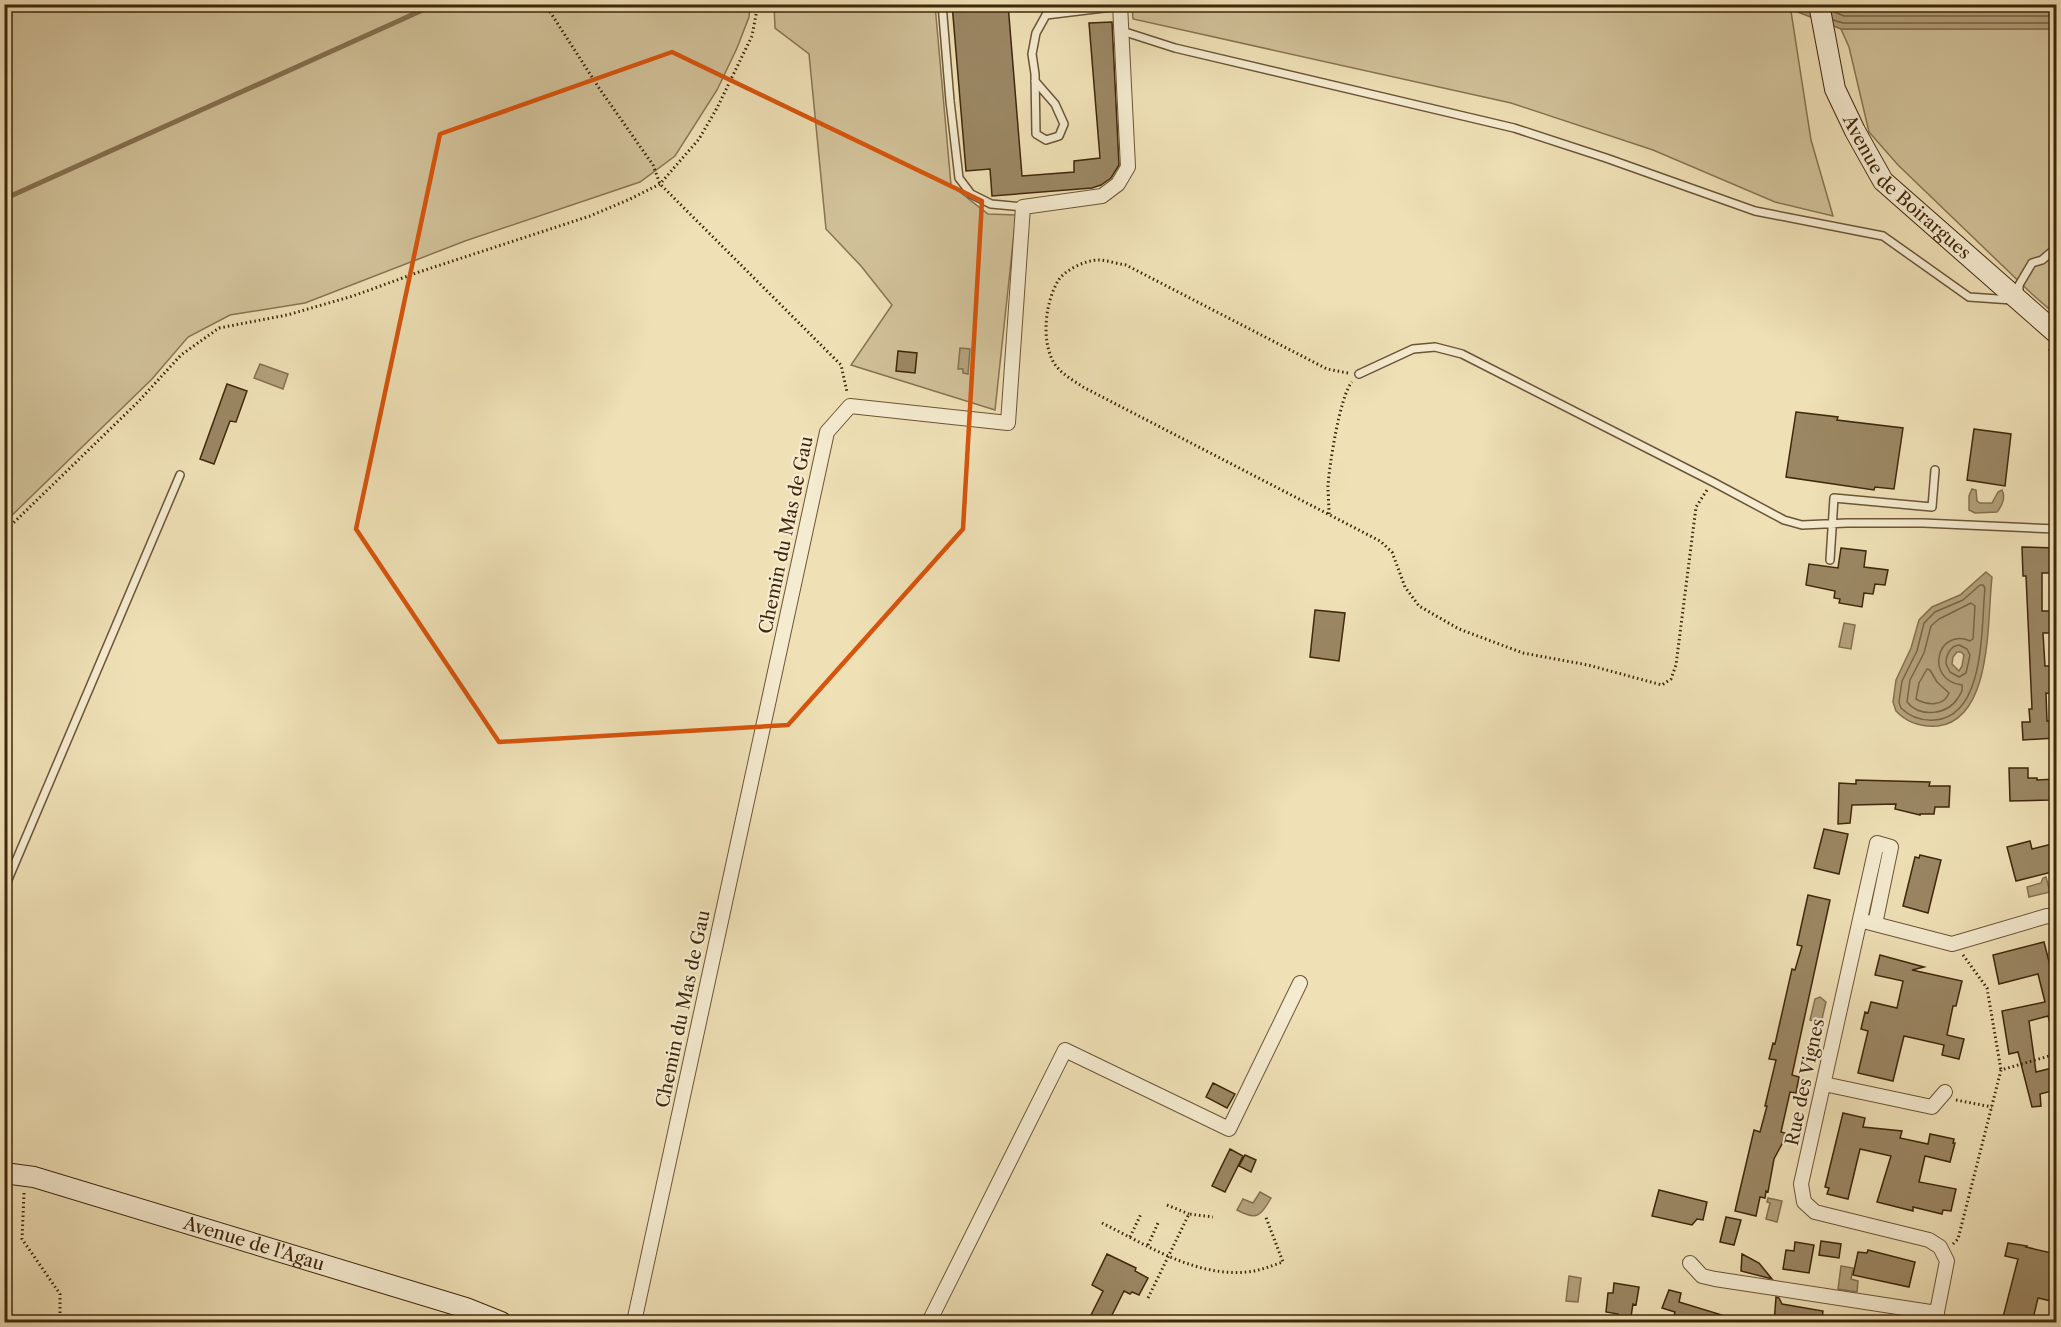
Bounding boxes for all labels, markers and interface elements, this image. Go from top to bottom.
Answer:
street label: Avenue de Boirargues [1838,111,1975,264]
street label: Chemin du Mas de Gau [754,434,818,636]
street label: Chemin du Mas de Gau [651,908,715,1110]
street label: Rue des Vignes [1781,1016,1829,1148]
street label: Avenue de l'Agau [180,1212,327,1275]

